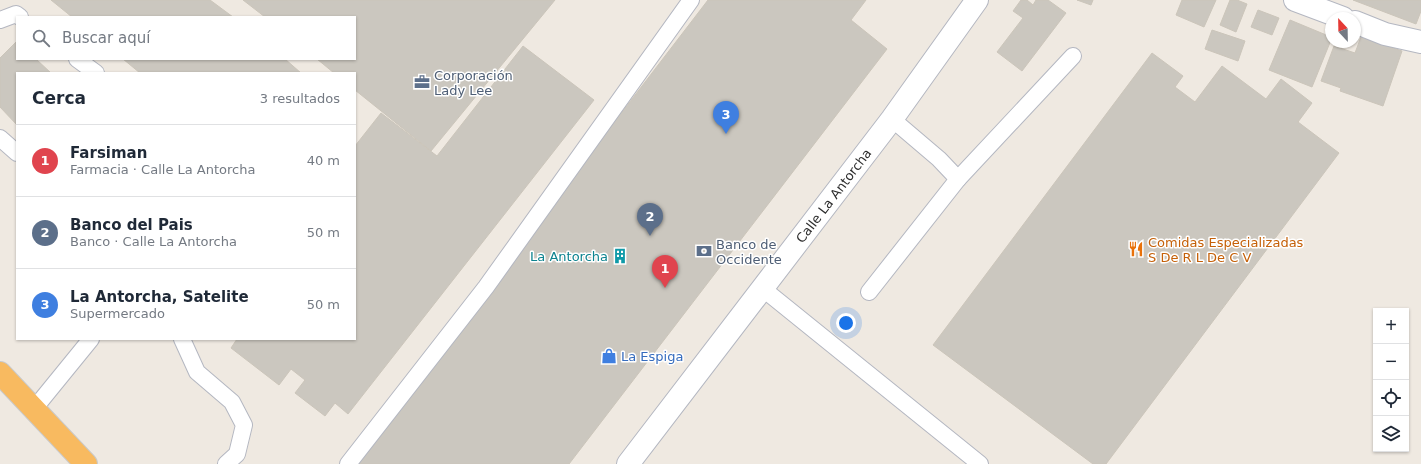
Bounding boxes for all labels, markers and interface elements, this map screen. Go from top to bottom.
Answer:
north arrow [1325,12,1361,48]
search box [16,16,356,60]
icon: search [30,27,52,49]
text: Buscar aquí [62,29,150,47]
place label: Corporación Lady Lee [434,68,513,98]
office icon: Corporación Lady Lee [413,73,431,91]
text: Cerca [32,88,86,108]
text: 3 resultados [260,91,340,106]
pin: 3 [713,101,739,134]
text: Farsiman [70,144,147,162]
street label: Calle La Antorcha [793,146,875,246]
text: 1 [40,153,50,168]
text: 40 m [307,153,340,168]
text: Farmacia · Calle La Antorcha [70,162,255,177]
pin: 2 [637,203,663,236]
text: Banco del Pais [70,216,193,234]
text: 2 [40,225,50,240]
text: 50 m [307,225,340,240]
text: Banco · Calle La Antorcha [70,234,237,249]
place label: Comidas Especializadas S De R L De C V [1148,235,1304,265]
place label: Banco de Occidente [716,237,782,267]
restaurant icon: Comidas Especializadas S De R L De C V [1127,240,1145,258]
bank icon: Banco de Occidente [695,242,713,260]
building icon: La Antorcha [611,247,629,265]
place label: La Antorcha [530,249,608,264]
pin: 1 [652,255,678,288]
text: La Antorcha, Satelite [70,288,249,306]
text: 3 [40,297,50,312]
text: 50 m [307,297,340,312]
text: Supermercado [70,306,165,321]
map controls [1373,308,1409,452]
button: + [1373,308,1409,344]
your location [836,313,856,333]
button: − [1373,344,1409,380]
shop icon: La Espiga [600,347,618,365]
place label: La Espiga [621,349,683,364]
button: locate [1373,380,1409,416]
button: layers [1373,416,1409,452]

